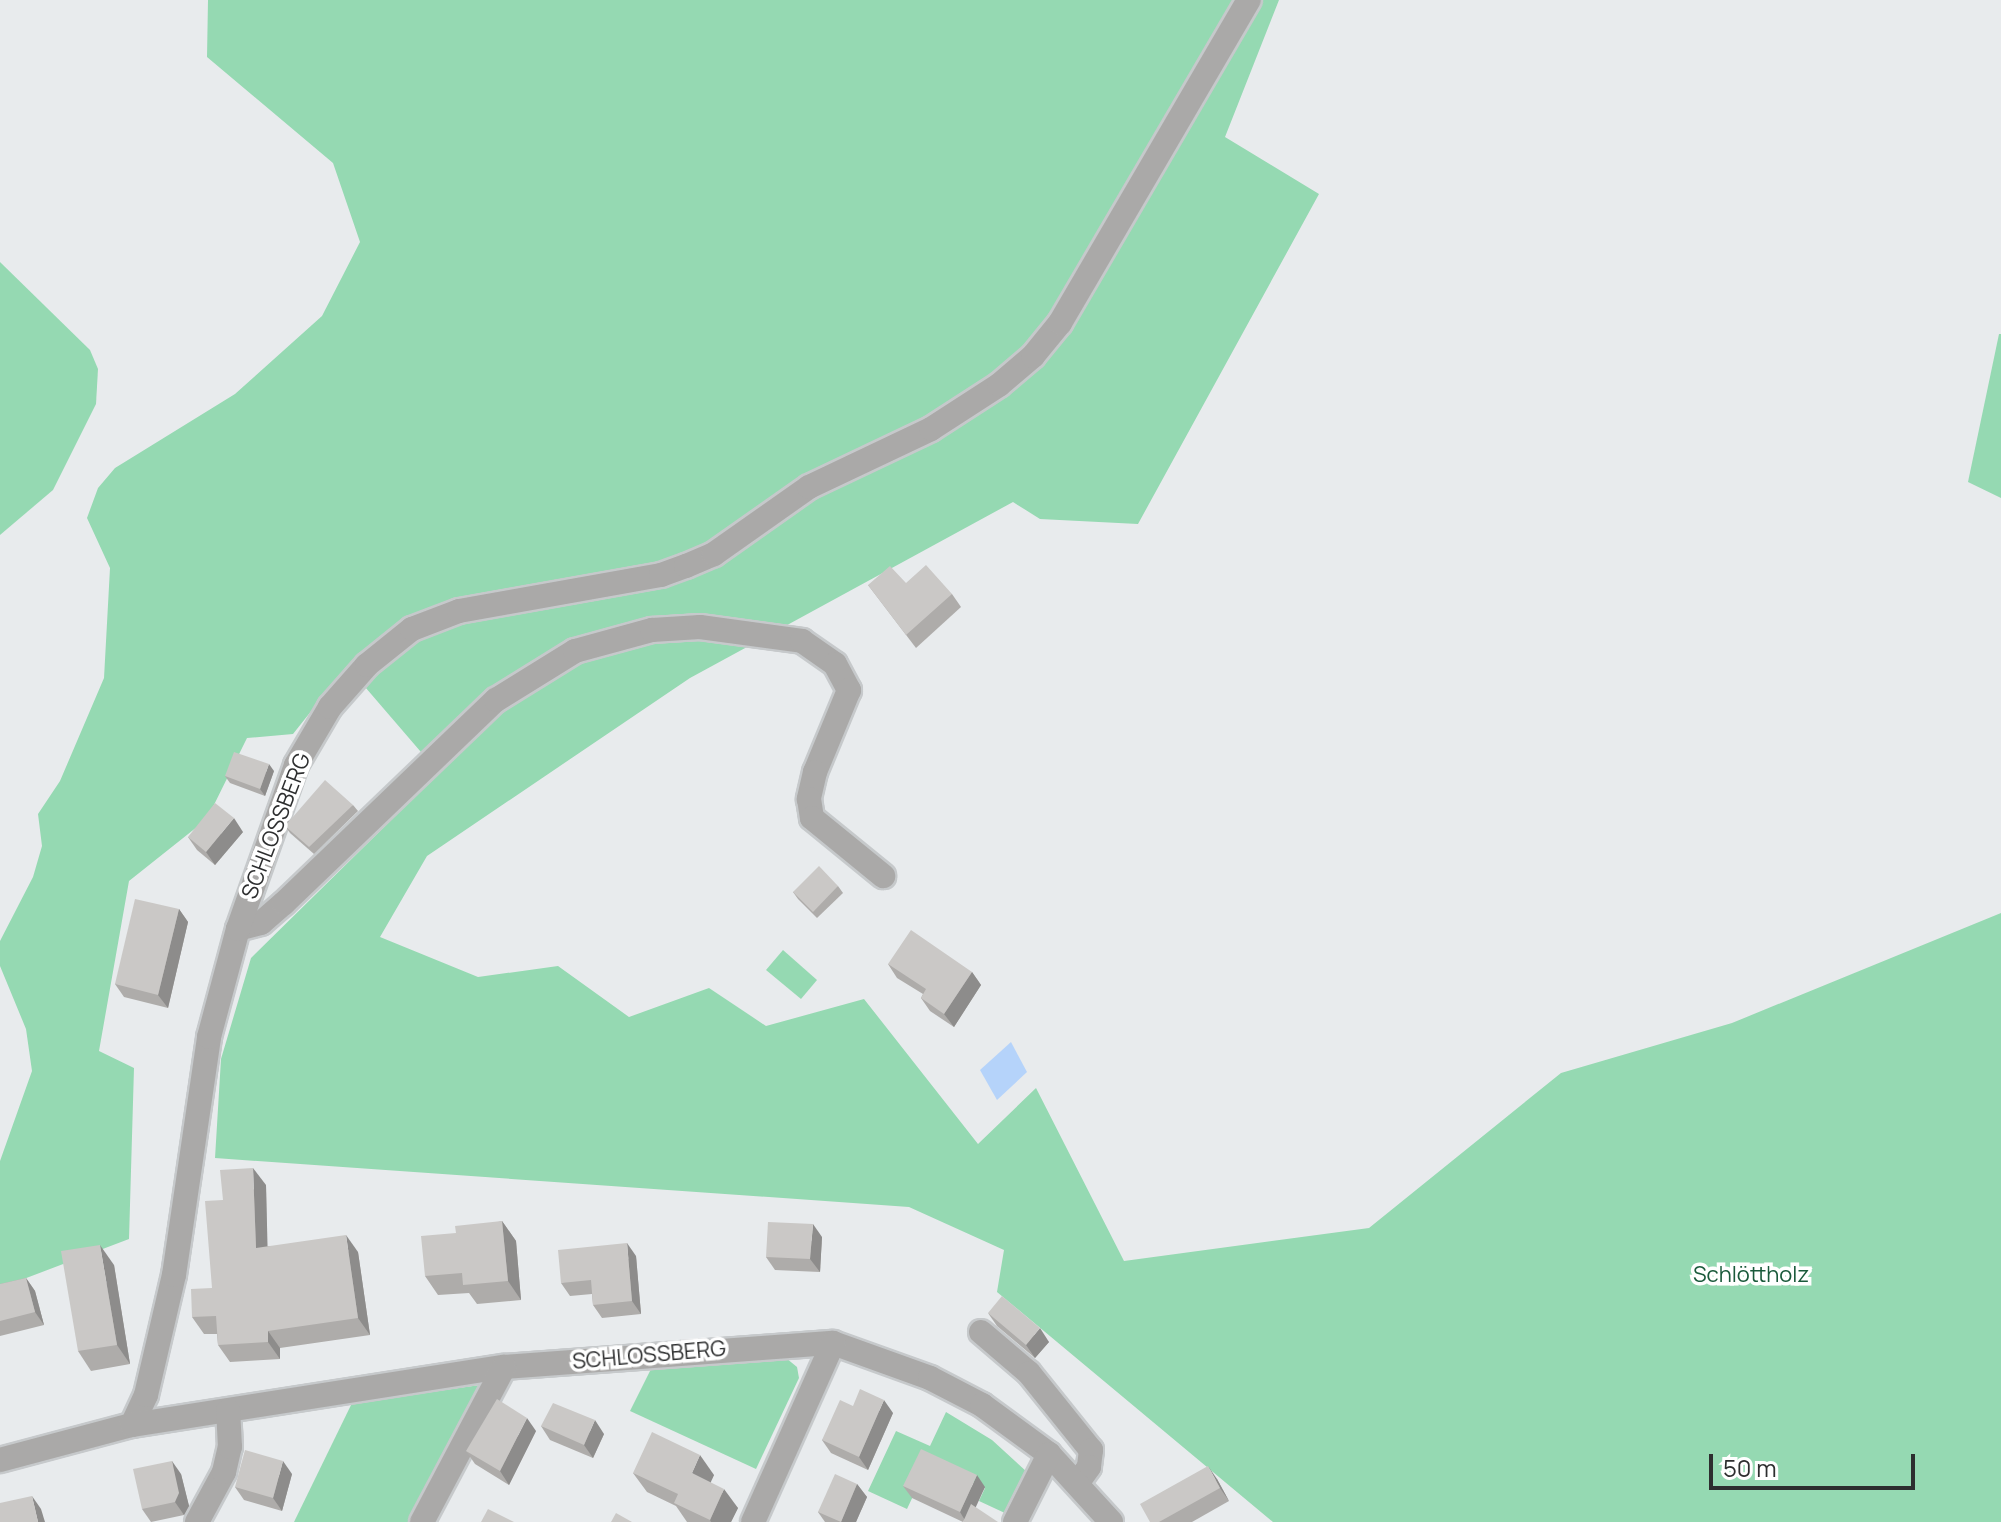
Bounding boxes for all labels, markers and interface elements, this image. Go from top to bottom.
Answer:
street label: SCHLOSSBERG [236,749,316,903]
park label: Schlöttholz [1693,1262,1809,1288]
street label: SCHLOSSBERG [571,1335,727,1375]
scale bar [1713,1438,1919,1488]
text: 50 m [1723,1451,1777,1484]

